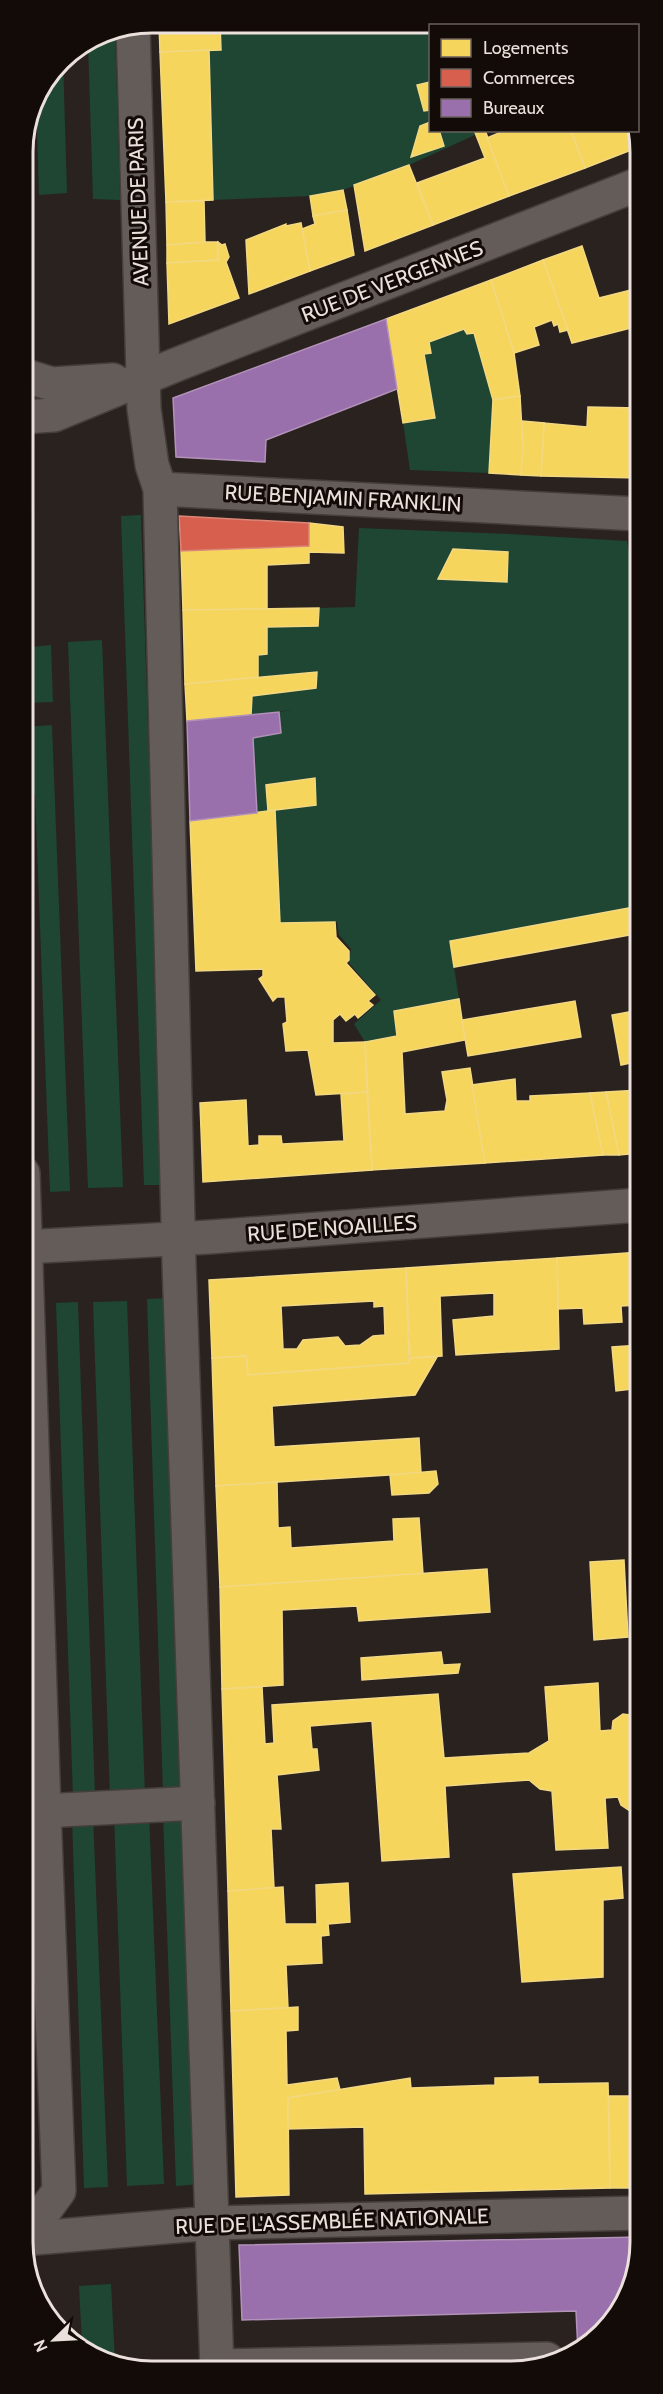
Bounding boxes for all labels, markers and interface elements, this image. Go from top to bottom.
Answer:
legend [429,24,639,132]
text: Logements [483,37,568,59]
text: Commerces [483,67,575,89]
text: Bureaux [483,97,545,119]
street label: AVENUE DE PARIS [123,117,153,287]
street label: RUE DE VERGENNES [298,235,486,327]
street label: RUE BENJAMIN FRANKLIN [224,479,462,517]
street label: RUE DE NOAILLES [246,1210,418,1246]
street label: RUE DE L'ASSEMBLÉE NATIONALE [175,2203,489,2239]
north arrow [24,2310,84,2370]
text: N [30,2337,52,2355]

